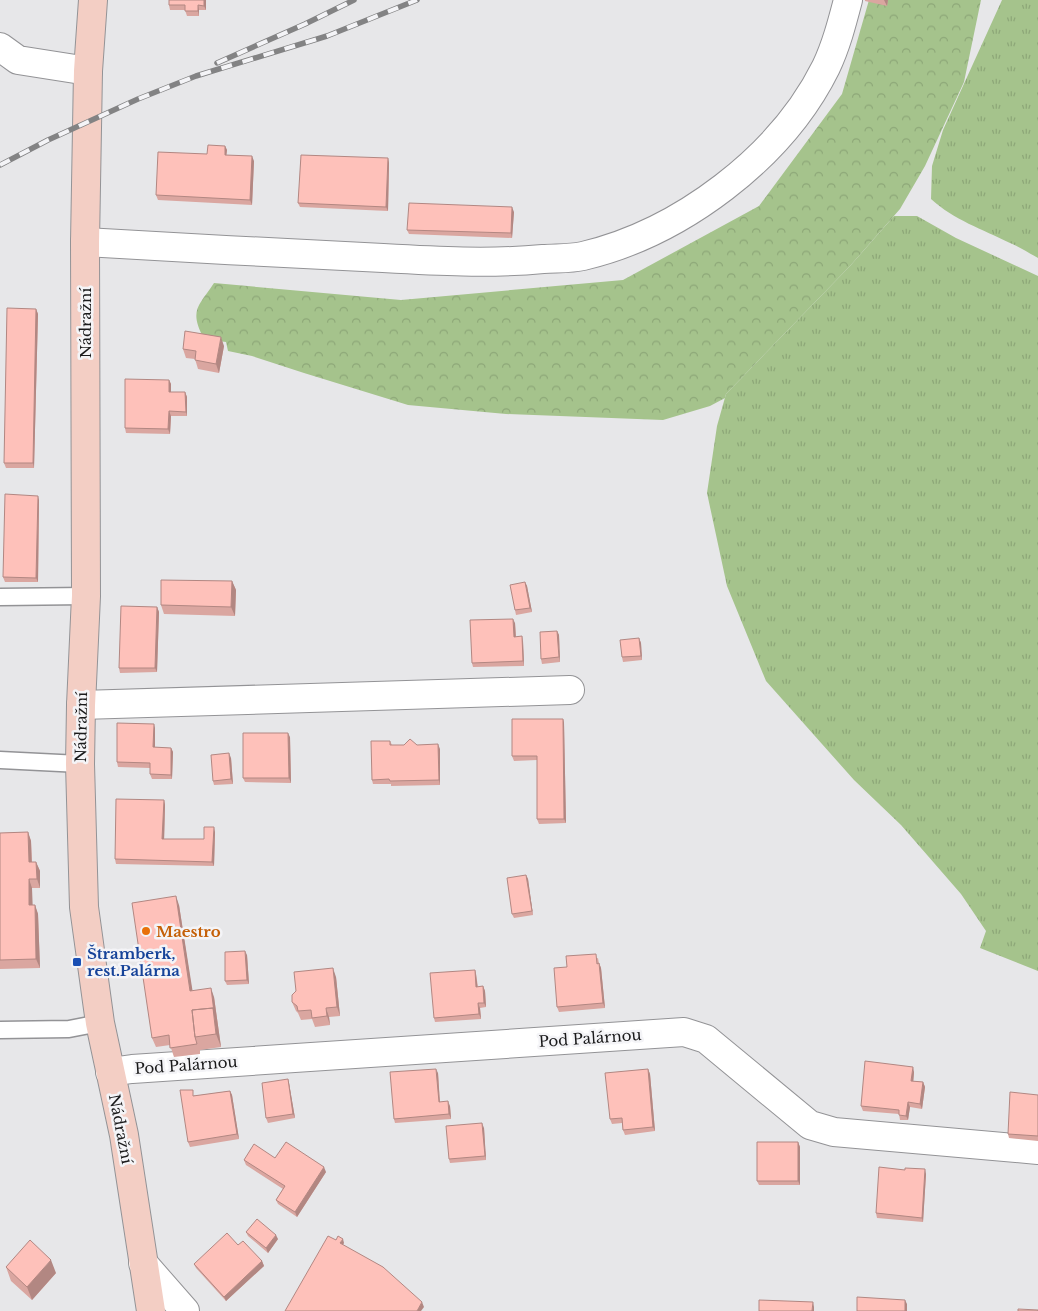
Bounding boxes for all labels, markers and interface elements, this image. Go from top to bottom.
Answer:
street label: Nádražní [76,287,95,358]
street label: Nádražní [71,691,91,763]
place label: Maestro [156,922,221,941]
marker: Maestro [140,925,152,937]
place label: Štramberk, rest.Palárna [87,944,180,980]
marker: Štramberk, rest.Palárna [71,956,83,968]
street label: Pod Palárnou [538,1025,642,1051]
street label: Pod Palárnou [134,1052,238,1078]
street label: Nádražní [105,1092,137,1166]

